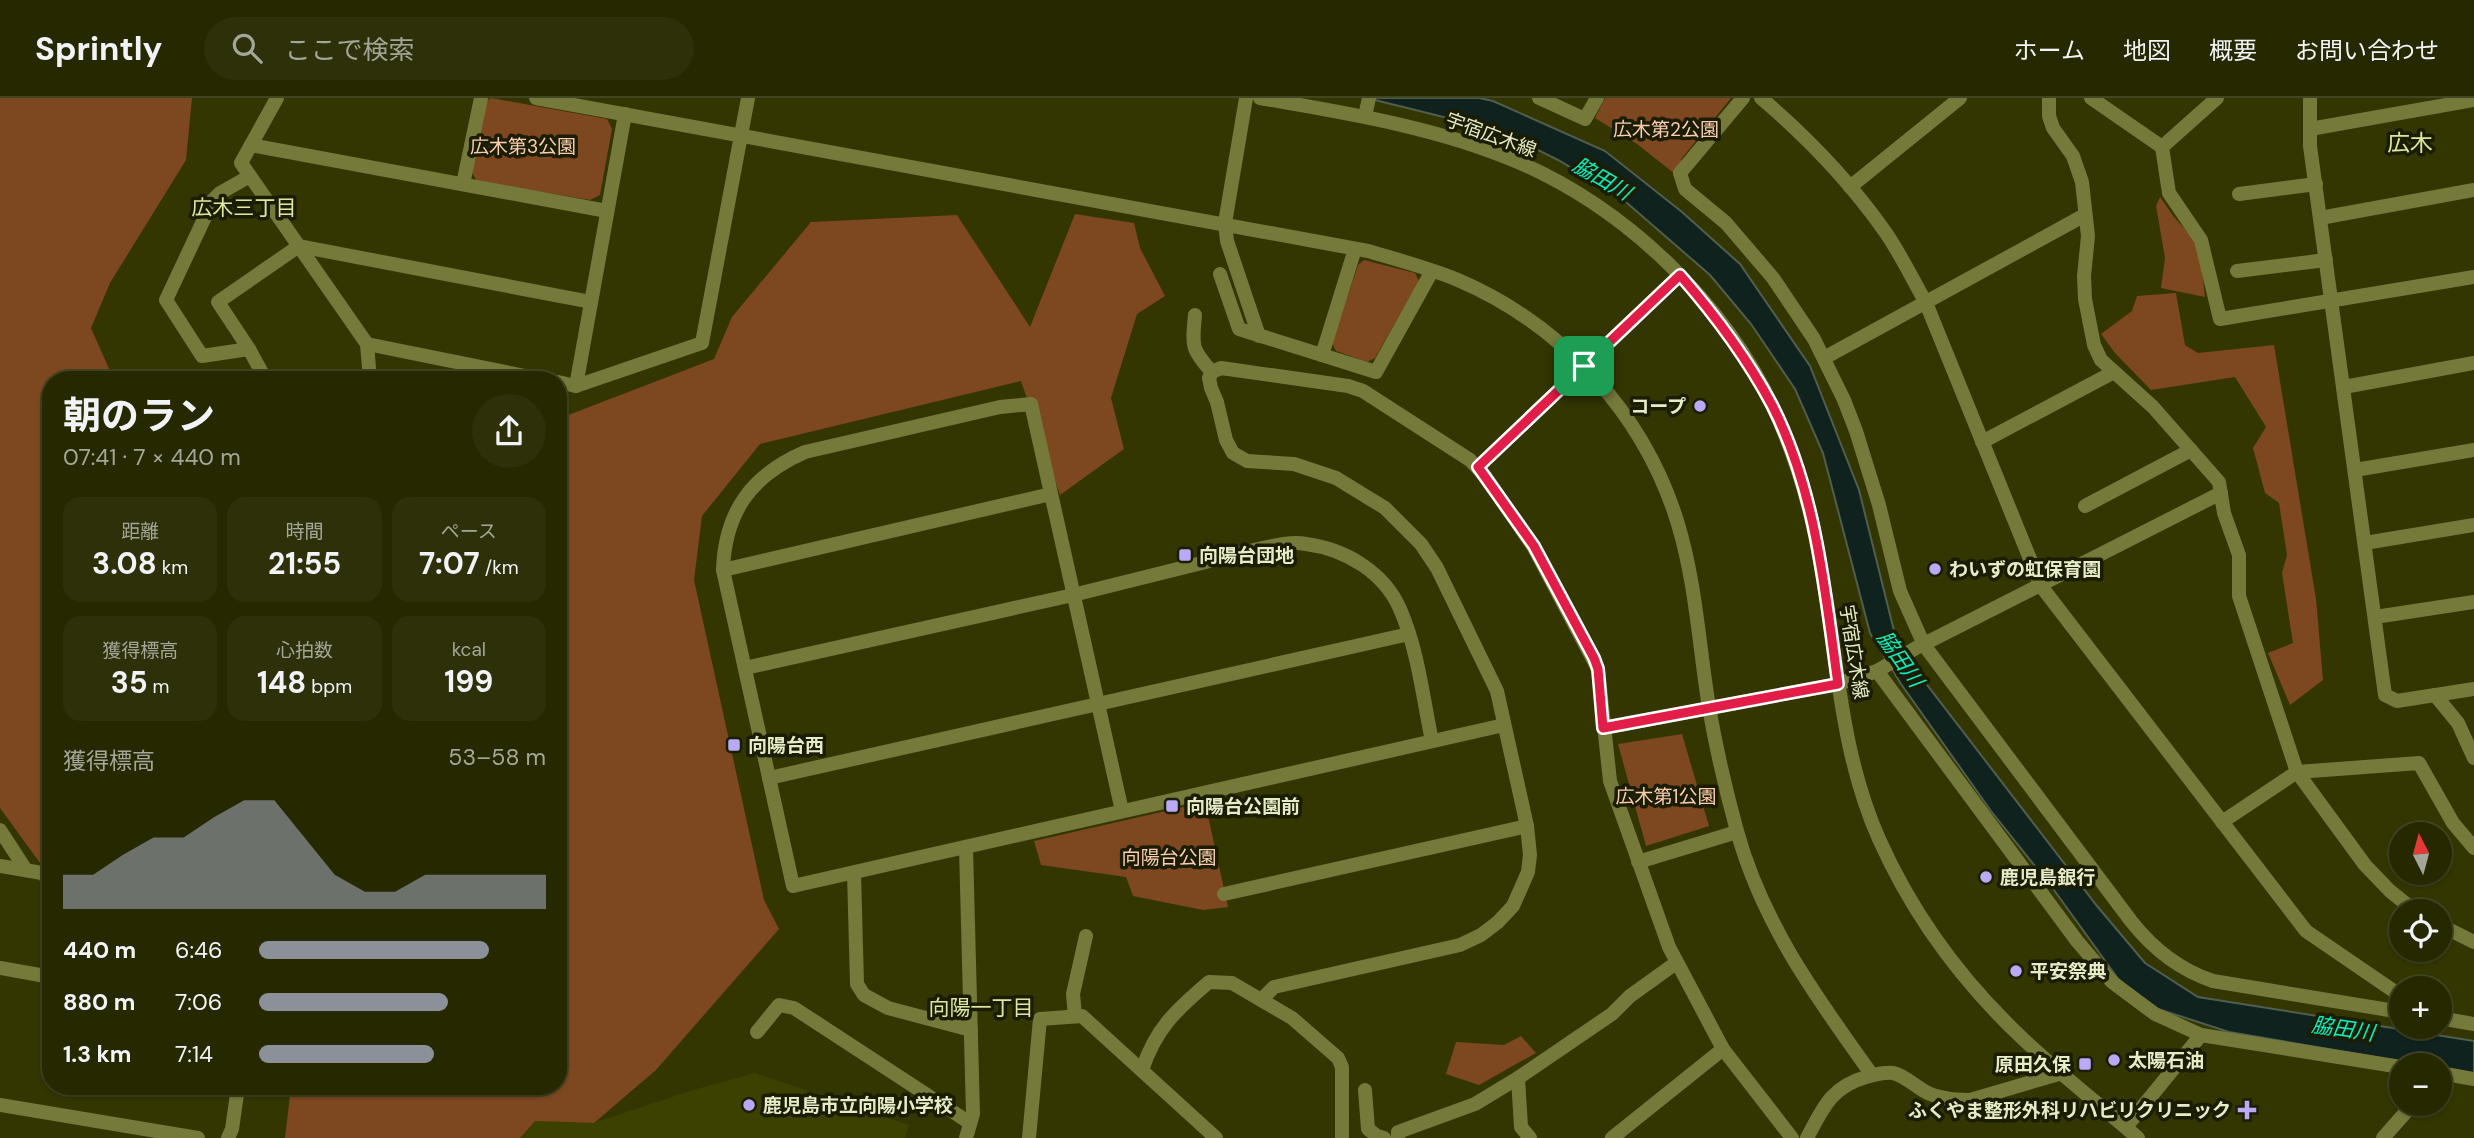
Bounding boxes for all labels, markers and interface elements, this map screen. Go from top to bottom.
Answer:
search box [204,17,694,80]
text: Sprintly [35,27,162,70]
icon: search [228,29,266,67]
text: ここで検索 [284,33,415,67]
text: ホーム [2014,35,2085,66]
text: 地図 [2123,35,2171,66]
text: 概要 [2209,35,2257,66]
text: お問い合わせ [2295,35,2439,66]
street label: 宇宿広木線 [1442,107,1540,163]
park label: 広木第2公園 [1613,117,1719,142]
district label: 広木 [2387,128,2433,158]
park label: 広木第3公園 [470,134,576,159]
water label: 脇田川 [1568,151,1638,208]
district label: 広木三丁目 [192,194,297,222]
pin [1554,336,1614,396]
icon: arrive [1565,347,1603,385]
text: 朝のラン [63,391,215,441]
button: share [472,394,546,468]
place label: コープ [1630,394,1686,419]
marker: コープ [1692,398,1708,414]
text: 07:41 · 7 × 440 m [63,442,241,472]
text: 距離 [121,519,159,544]
text: 時間 [285,519,324,544]
text: ペース [441,519,497,544]
place label: 向陽台団地 [1199,543,1294,568]
text: 3.08 [92,544,157,583]
text: 21:55 [268,544,341,583]
text: 7:07 [419,544,480,583]
marker: 向陽台団地 [1177,547,1193,563]
text: km [157,555,188,580]
text: /km [480,555,519,580]
place label: わいずの虹保育園 [1949,557,2101,582]
marker: わいずの虹保育園 [1927,561,1943,577]
street label: 宇宿広木線 [1834,603,1874,701]
water label: 脇田川 [1870,625,1931,694]
text: kcal [452,637,486,662]
text: 獲得標高 [102,638,178,663]
text: 心拍数 [276,638,333,663]
text: 199 [444,662,493,701]
text: 35 [111,663,148,702]
text: 148 [257,663,306,702]
text: m [148,674,170,699]
text: bpm [306,674,352,699]
place label: 向陽台西 [748,733,824,758]
marker: 向陽台西 [726,737,742,753]
text: 53–58 m [448,742,546,772]
text: 獲得標高 [63,746,155,776]
park label: 広木第1公園 [1616,784,1716,809]
place label: 向陽台公園前 [1186,794,1300,819]
marker: 向陽台公園前 [1164,798,1180,814]
north arrow [2389,822,2452,886]
map controls [2389,822,2452,1116]
park label: 向陽台公園 [1121,845,1217,870]
place label: 鹿児島銀行 [2000,865,2095,890]
marker: 鹿児島銀行 [1978,869,1994,885]
button: locate [2389,899,2452,962]
text: 440 m [63,935,136,965]
text: 6:46 [175,935,223,965]
place label: 平安祭典 [2030,959,2106,984]
marker: 平安祭典 [2008,963,2024,979]
button: + [2389,976,2452,1039]
text: 880 m [63,987,135,1017]
text: 7:06 [175,987,222,1017]
district label: 向陽一丁目 [929,994,1034,1022]
water label: 脇田川 [2310,1011,2378,1048]
text: 1.3 km [63,1039,131,1069]
text: 7:14 [175,1039,213,1069]
place label: 太陽石油 [2128,1048,2204,1073]
place label: 原田久保 [1995,1052,2071,1077]
marker: 太陽石油 [2106,1052,2122,1068]
button: − [2389,1053,2452,1116]
marker: 原田久保 [2077,1056,2093,1072]
place label: 鹿児島市立向陽小学校 [763,1093,953,1118]
marker: 鹿児島市立向陽小学校 [741,1097,757,1113]
place label: ふくやま整形外科リハビリクリニック [1908,1098,2231,1123]
marker: ふくやま整形外科リハビリクリニック [2237,1100,2257,1120]

